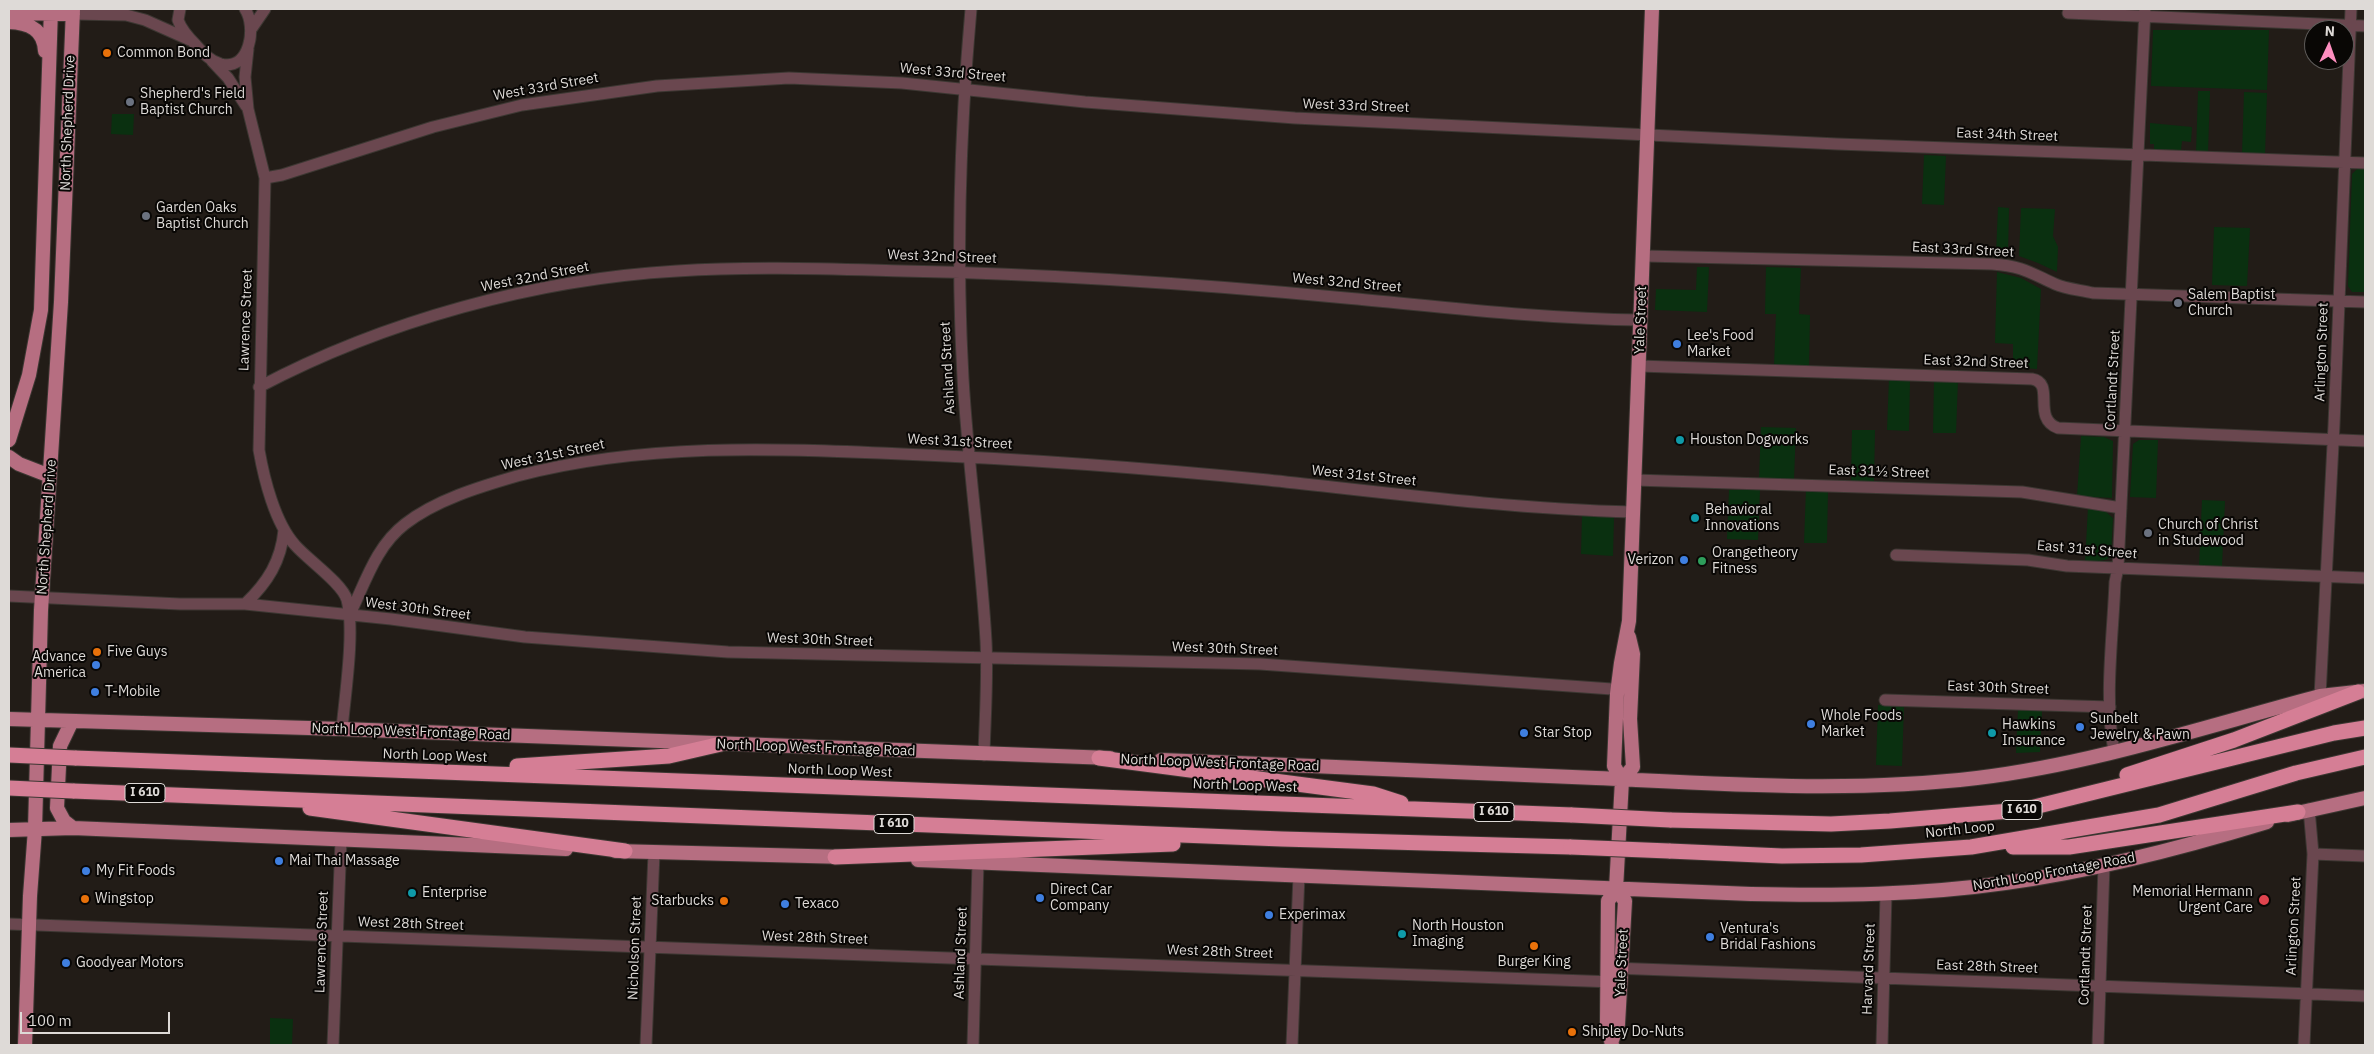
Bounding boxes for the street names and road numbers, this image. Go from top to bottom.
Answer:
street label: North Shepherd Drive [57,55,79,191]
street label: West 33rd Street [899,60,1007,86]
street label: West 33rd Street [492,69,600,105]
street label: West 33rd Street [1302,96,1410,116]
street label: East 34th Street [1956,125,2058,145]
street label: East 33rd Street [1912,239,2014,261]
street label: West 32nd Street [887,247,997,267]
street label: West 32nd Street [480,258,590,296]
street label: Lawrence Street [236,269,256,371]
street label: West 32nd Street [1292,270,1402,296]
street label: Yale Street [1631,286,1651,354]
street label: Arlington Street [2312,302,2332,402]
street label: Ashland Street [937,321,959,415]
street label: Cortlandt Street [2102,329,2124,431]
street label: East 32nd Street [1923,352,2029,372]
street label: West 31st Street [907,431,1013,453]
street label: West 31st Street [500,436,606,474]
street label: North Shepherd Drive [34,459,60,595]
street label: West 31st Street [1311,462,1417,490]
street label: East 31½ Street [1828,462,1930,482]
street label: East 31st Street [2036,537,2138,563]
street label: West 30th Street [364,594,472,624]
street label: West 30th Street [767,630,873,650]
street label: West 30th Street [1172,639,1278,659]
street label: East 30th Street [1947,678,2049,698]
street label: North Loop West Frontage Road [311,720,511,744]
street label: North Loop West Frontage Road [716,736,916,760]
street label: North Loop West [382,746,488,766]
street label: North Loop West Frontage Road [1120,751,1320,775]
street label: North Loop West [787,761,893,781]
street label: North Loop West [1192,776,1298,796]
road number: I 610 [125,784,165,802]
road number: I 610 [2002,800,2042,820]
road number: I 610 [1474,802,1514,822]
road number: I 610 [874,814,914,834]
street label: North Loop [1924,818,1996,842]
street label: North Loop Frontage Road [1972,849,2136,895]
street label: Arlington Street [2283,876,2305,976]
street label: Lawrence Street [312,891,332,993]
street label: Nicholson Street [625,896,645,1000]
street label: Cortlandt Street [2076,904,2096,1006]
street label: Ashland Street [951,906,971,1000]
street label: West 28th Street [358,914,464,934]
street label: Harvard Street [1859,923,1879,1015]
street label: West 28th Street [762,928,868,948]
street label: Yale Street [1612,928,1632,998]
street label: West 28th Street [1167,942,1273,962]
street label: East 28th Street [1936,957,2038,977]

